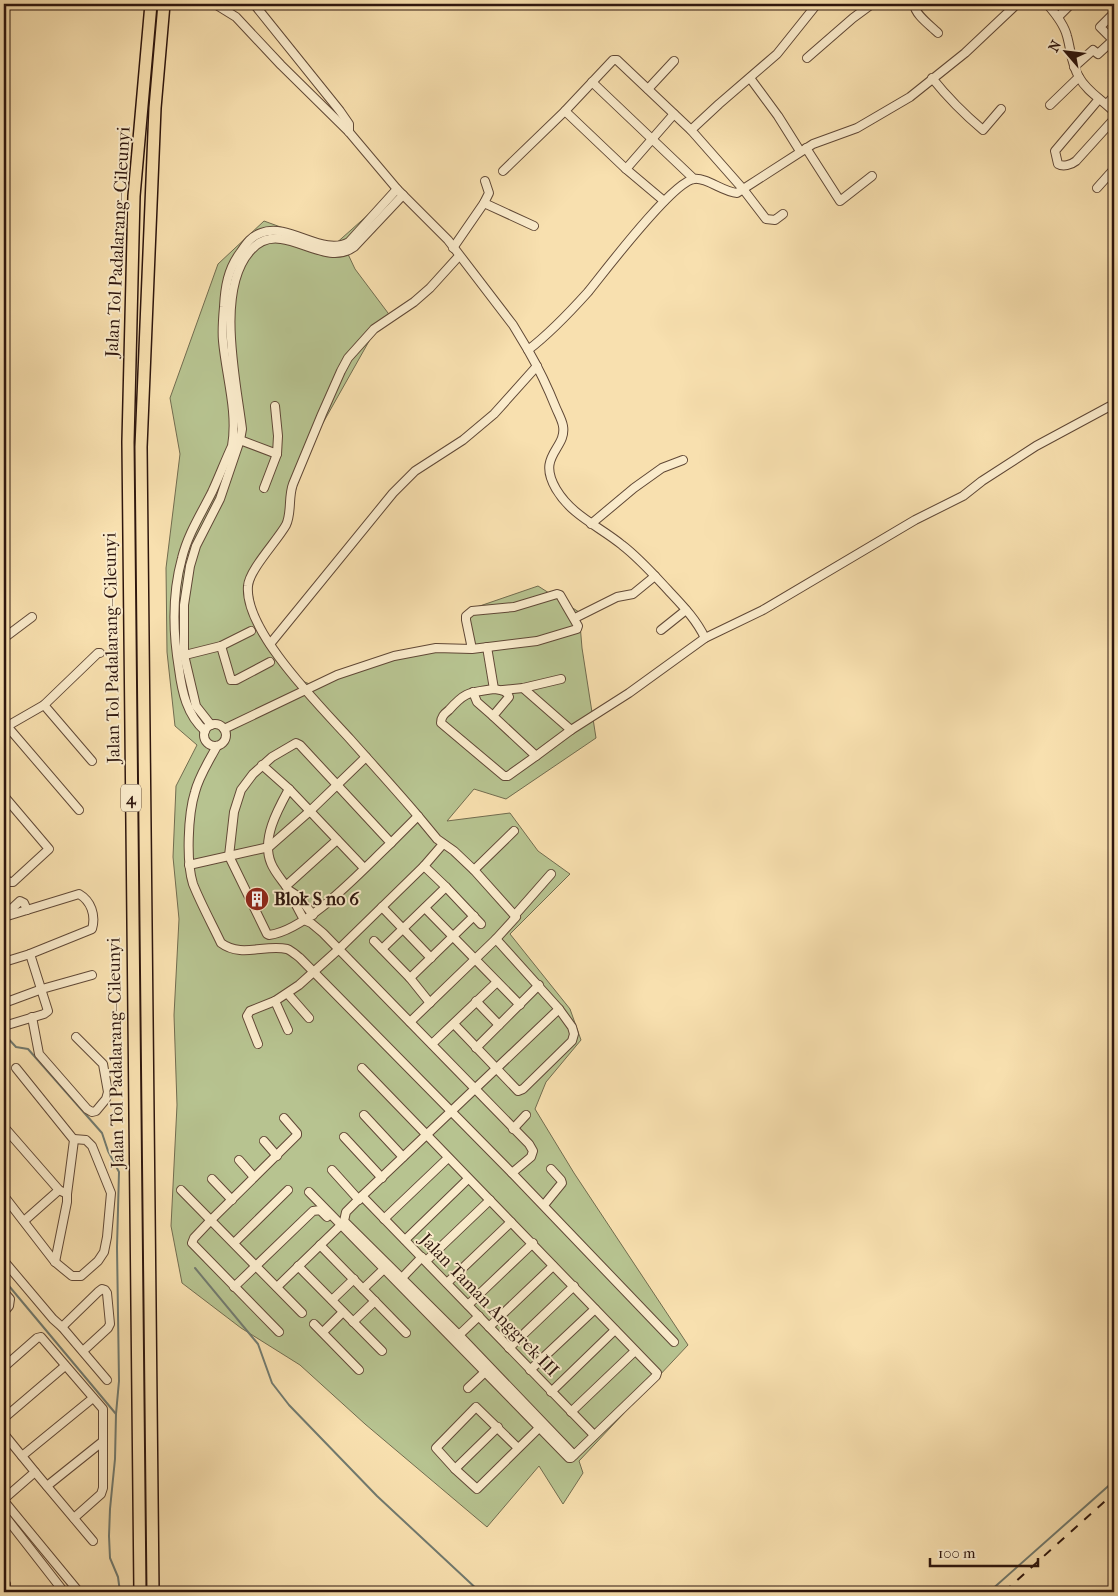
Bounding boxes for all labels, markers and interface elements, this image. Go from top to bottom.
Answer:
north arrow [1040,28,1090,78]
text: N [1045,37,1065,55]
street label: Jalan Tol Padalarang–Cileunyi [101,126,135,360]
street label: Jalan Tol Padalarang–Cileunyi [99,532,125,766]
road number: 4 [121,784,141,811]
building icon: Blok S no 6 [244,886,270,912]
place label: Blok S no 6 [274,889,360,910]
street label: Jalan Tol Padalarang–Cileunyi [103,937,129,1171]
street label: Jalan Taman Anggrek III [414,1228,563,1381]
scale bar [930,1536,1038,1568]
text: 100 m [938,1544,976,1562]

